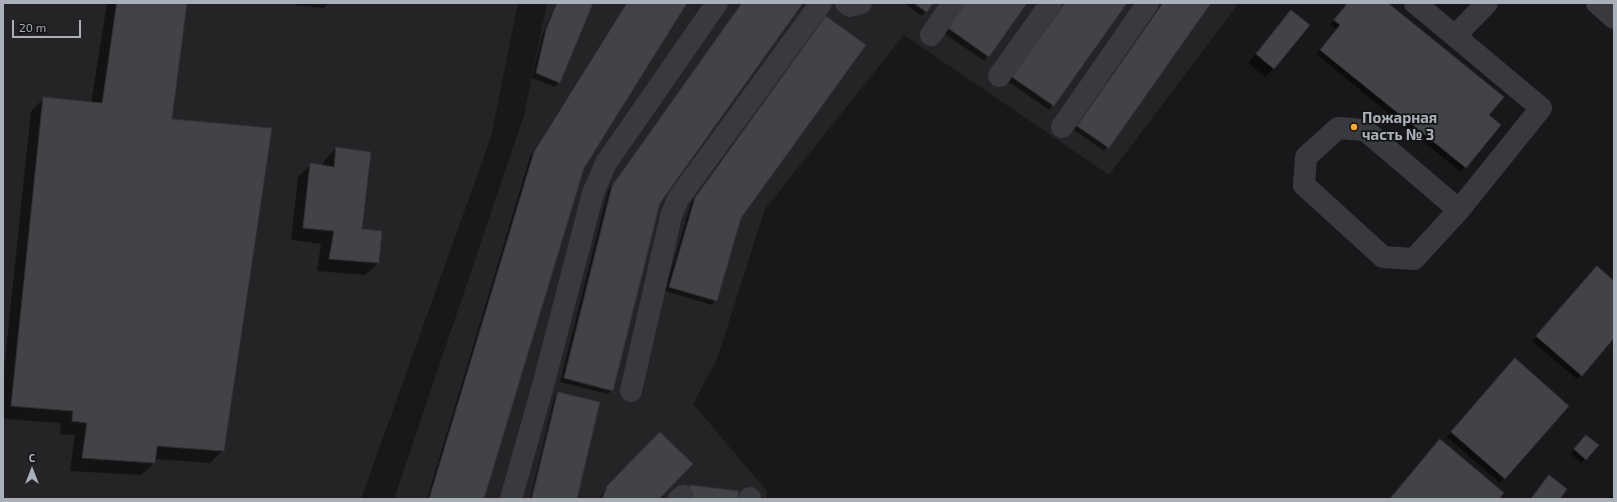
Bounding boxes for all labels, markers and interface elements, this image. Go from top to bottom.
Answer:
scale bar [14,12,83,38]
text: 20 m [19,20,46,34]
place label: Пожарная часть № 3 [1362,109,1437,144]
marker: Пожарная часть № 3 [1349,122,1359,132]
north arrow [12,450,52,490]
text: С [29,451,35,464]

